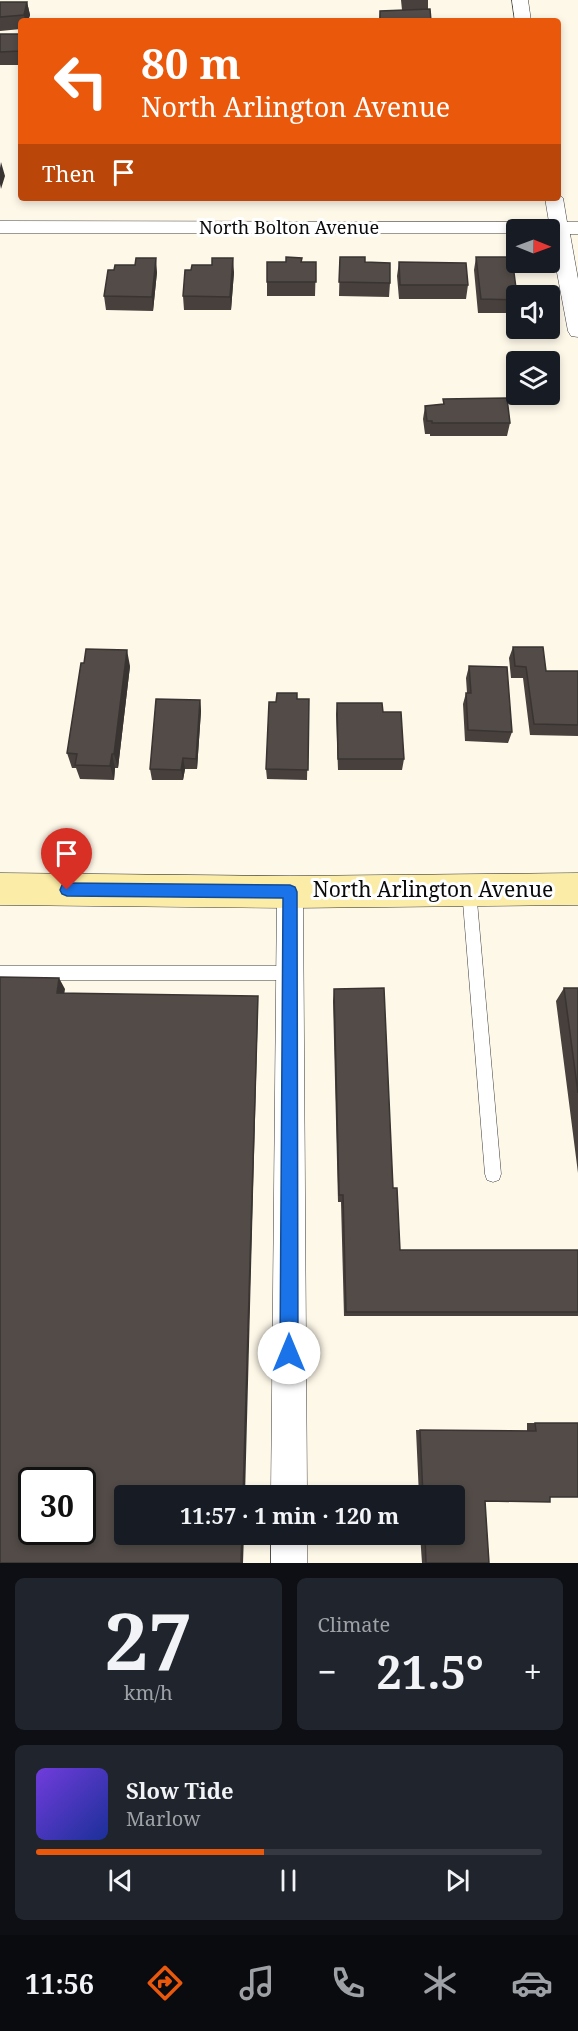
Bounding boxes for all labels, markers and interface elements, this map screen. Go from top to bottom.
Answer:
text: 80 m [141,34,241,91]
icon: left [42,42,120,120]
text: North Arlington Avenue [141,88,450,125]
icon: arrive [107,156,140,189]
text: Then [42,158,95,188]
street label: North Bolton Avenue [199,215,379,239]
north arrow [506,219,560,273]
map controls [506,219,560,405]
button: sound [506,285,560,339]
button: layers [506,351,560,405]
pin [41,828,92,890]
icon: arrive [50,837,83,870]
street label: North Arlington Avenue [313,875,553,903]
position arrow [257,1321,321,1385]
speed limit sign: 30 [18,1467,96,1545]
text: 11:57 · 1 min · 120 m [180,1500,399,1530]
text: 27 [104,1587,192,1693]
text: Climate [318,1611,390,1638]
text: 21.5° [376,1641,484,1702]
text: − [318,1649,337,1694]
text: + [524,1649,542,1694]
text: km/h [124,1679,173,1706]
text: Slow Tide [126,1775,234,1805]
text: Marlow [126,1805,200,1832]
icon: previous [104,1864,137,1897]
icon: pause [272,1864,305,1897]
icon: next [441,1864,474,1897]
icon: directions [144,1962,186,2004]
icon: music [236,1962,278,2004]
icon: phone [327,1962,369,2004]
icon: climate [419,1962,461,2004]
icon: car [511,1962,553,2004]
text: 11:56 [25,1965,94,2002]

